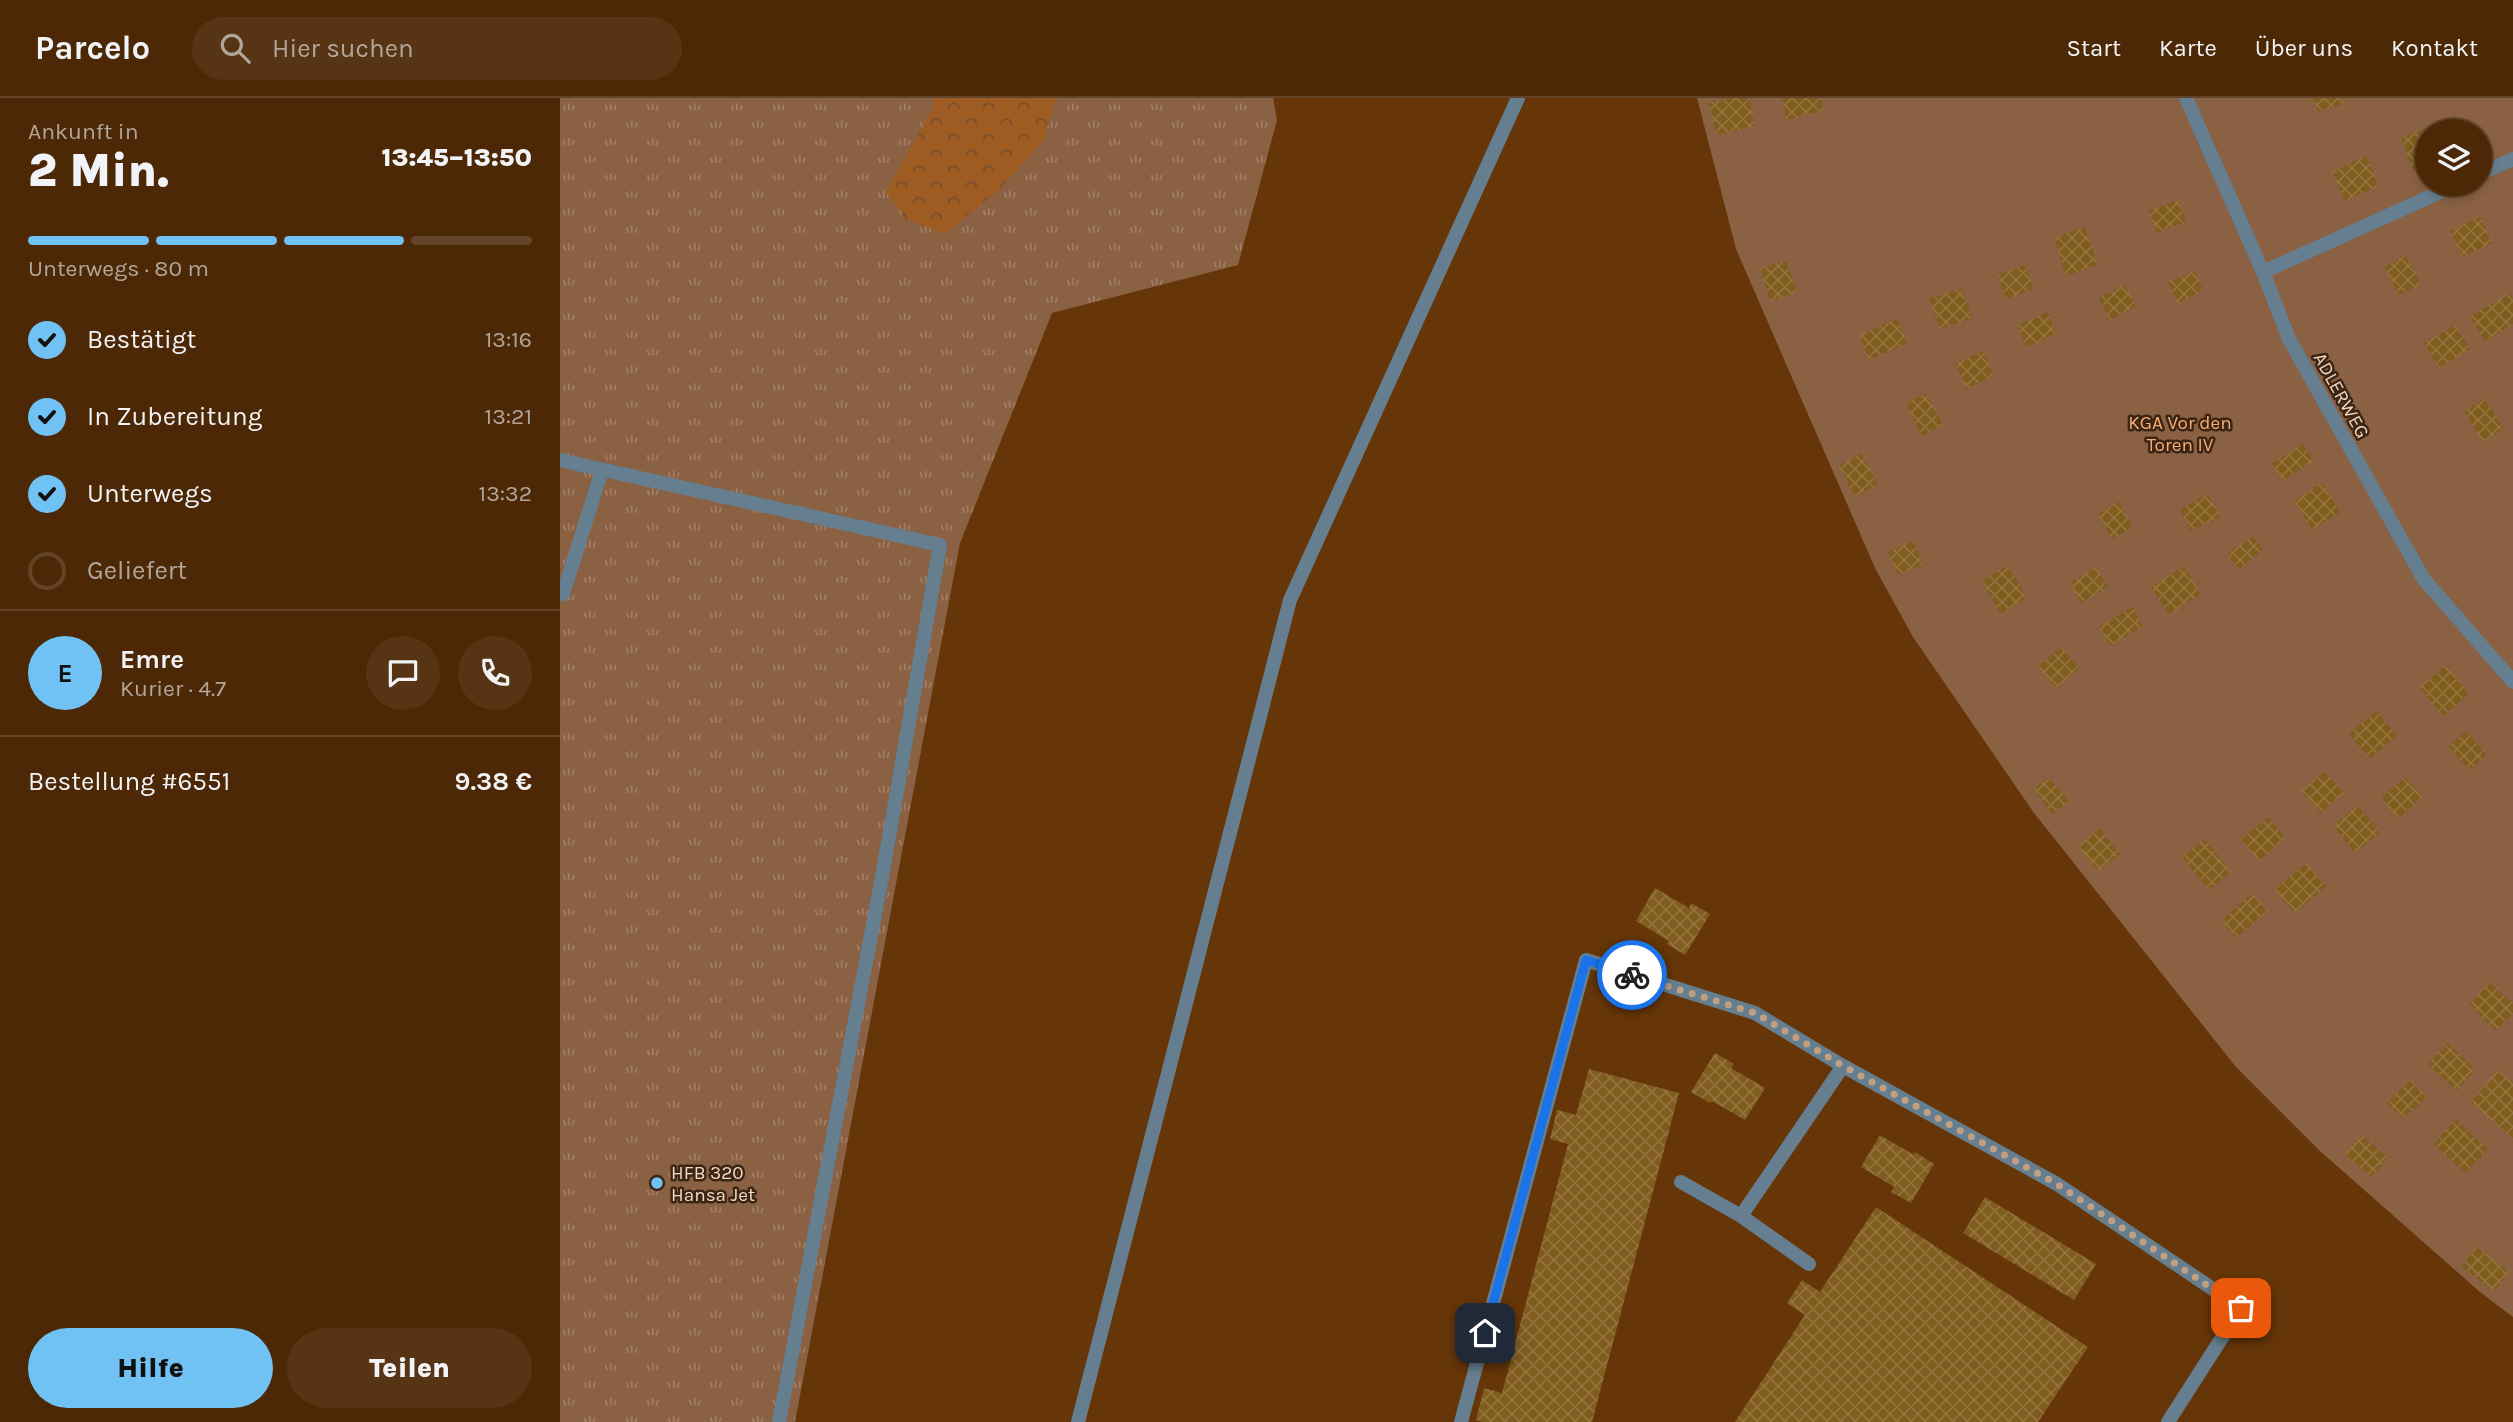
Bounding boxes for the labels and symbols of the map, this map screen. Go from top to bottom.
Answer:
street label: ADLERWEG [2309,349,2374,442]
park label: KGA Vor den Toren IV [2128,412,2232,456]
courier [1597,940,1667,1010]
place label: HFB 320 Hansa Jet [671,1162,755,1206]
marker: HFB 320 Hansa Jet [649,1175,665,1191]
pin [2211,1278,2271,1338]
pin [1455,1303,1515,1363]

